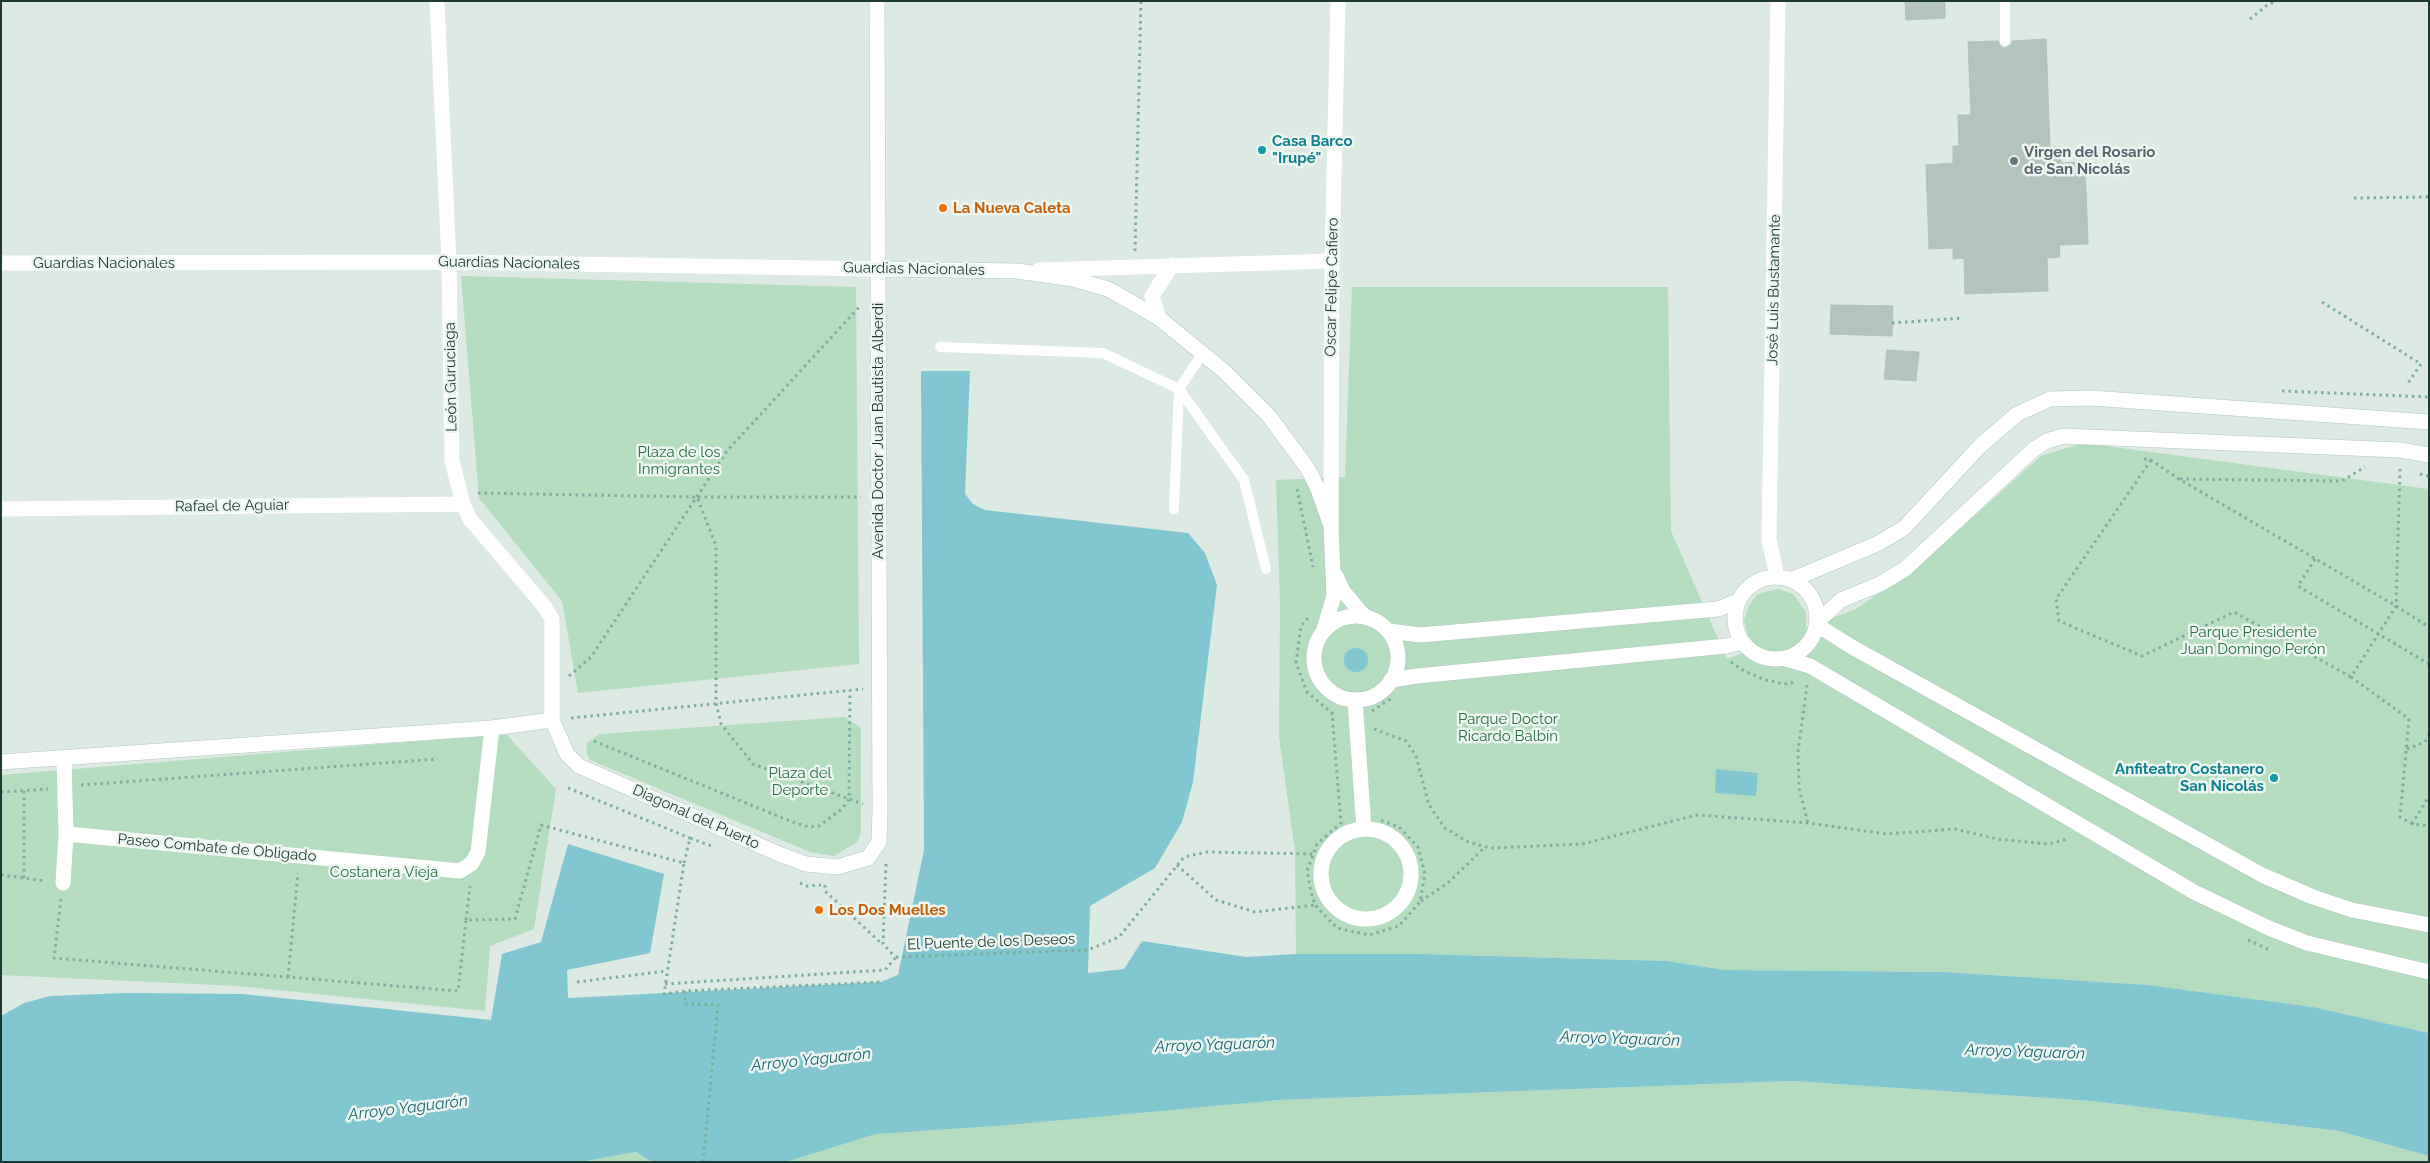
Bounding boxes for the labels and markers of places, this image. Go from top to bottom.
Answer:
place label: Casa Barco "Irupé" [1272,132,1353,167]
place label: Virgen del Rosario de San Nicolás [2024,143,2155,178]
marker: Casa Barco "Irupé" [1256,144,1268,156]
marker: Virgen del Rosario de San Nicolás [2008,155,2020,167]
place label: La Nueva Caleta [953,199,1071,217]
marker: La Nueva Caleta [937,202,949,214]
place label: Anfiteatro Costanero San Nicolás [2115,760,2264,795]
marker: Anfiteatro Costanero San Nicolás [2268,772,2280,784]
place label: Los Dos Muelles [829,901,946,919]
marker: Los Dos Muelles [813,904,825,916]

